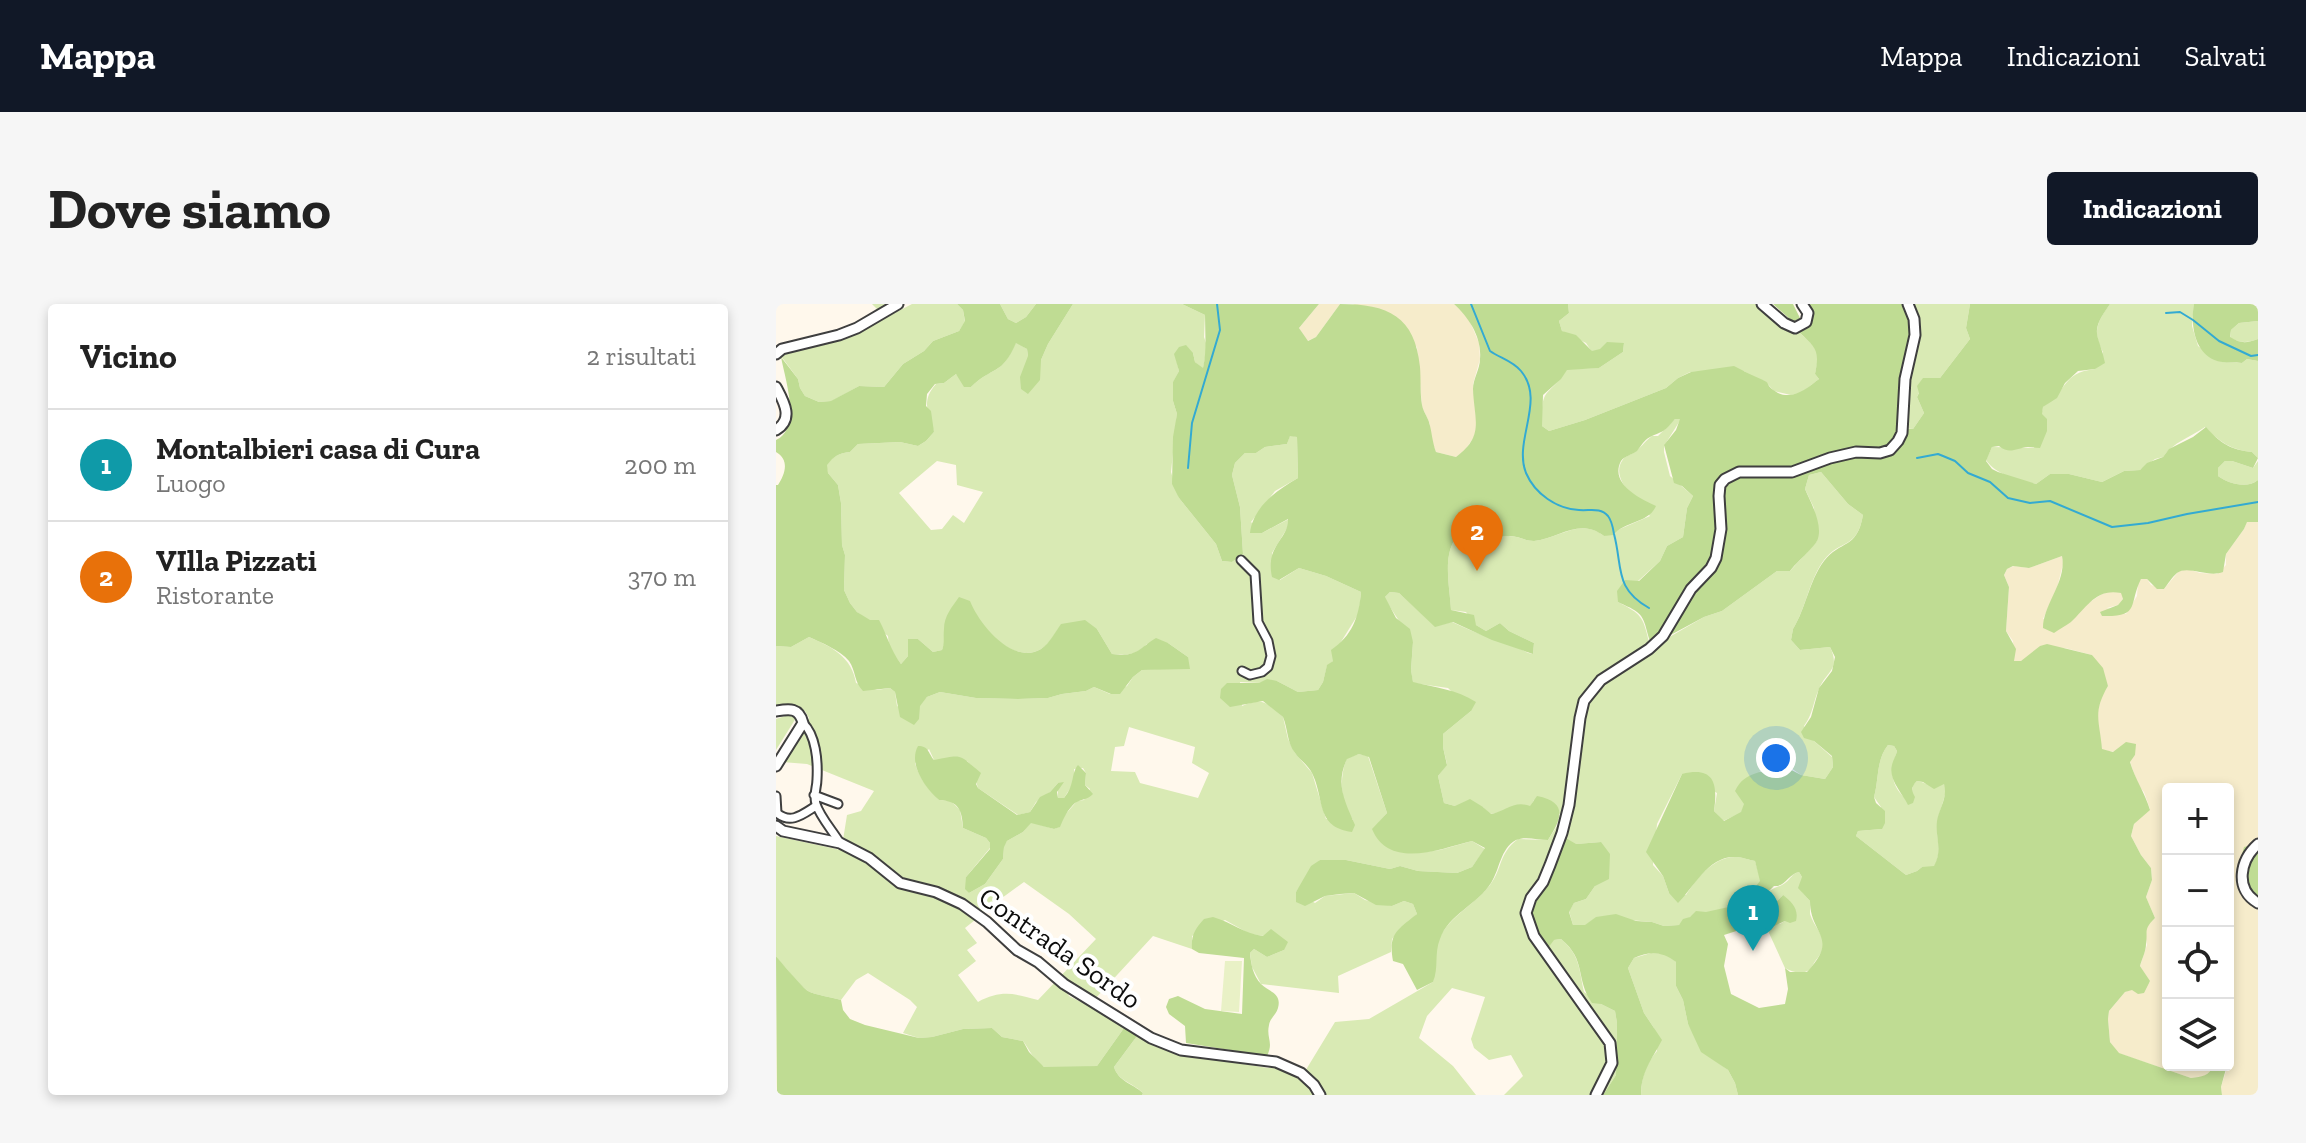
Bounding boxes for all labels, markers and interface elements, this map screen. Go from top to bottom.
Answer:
text: Mappa [40,33,156,79]
text: Mappa [1880,40,1963,73]
text: Indicazioni [2007,40,2140,73]
text: Salvati [2184,40,2266,73]
button: Indicazioni [2047,172,2258,245]
text: Dove siamo [48,175,331,242]
text: Vicino [80,336,177,377]
text: 2 risultati [586,340,696,372]
text: Montalbieri casa di Cura [156,431,480,467]
text: 1 [101,449,111,481]
text: 200 m [624,449,696,481]
text: Luogo [156,467,225,499]
pin: 2 [1451,505,1503,571]
text: VIlla Pizzati [156,543,317,579]
text: 2 [99,561,113,593]
text: 370 m [628,561,696,593]
text: Ristorante [156,579,274,611]
your location [1756,738,1796,778]
map controls [2162,783,2234,1071]
button: + [2162,783,2234,855]
button: − [2162,855,2234,927]
street label: Contrada Sordo [973,880,1147,1016]
pin: 1 [1727,885,1779,951]
button: locate [2162,927,2234,999]
button: layers [2162,999,2234,1071]

